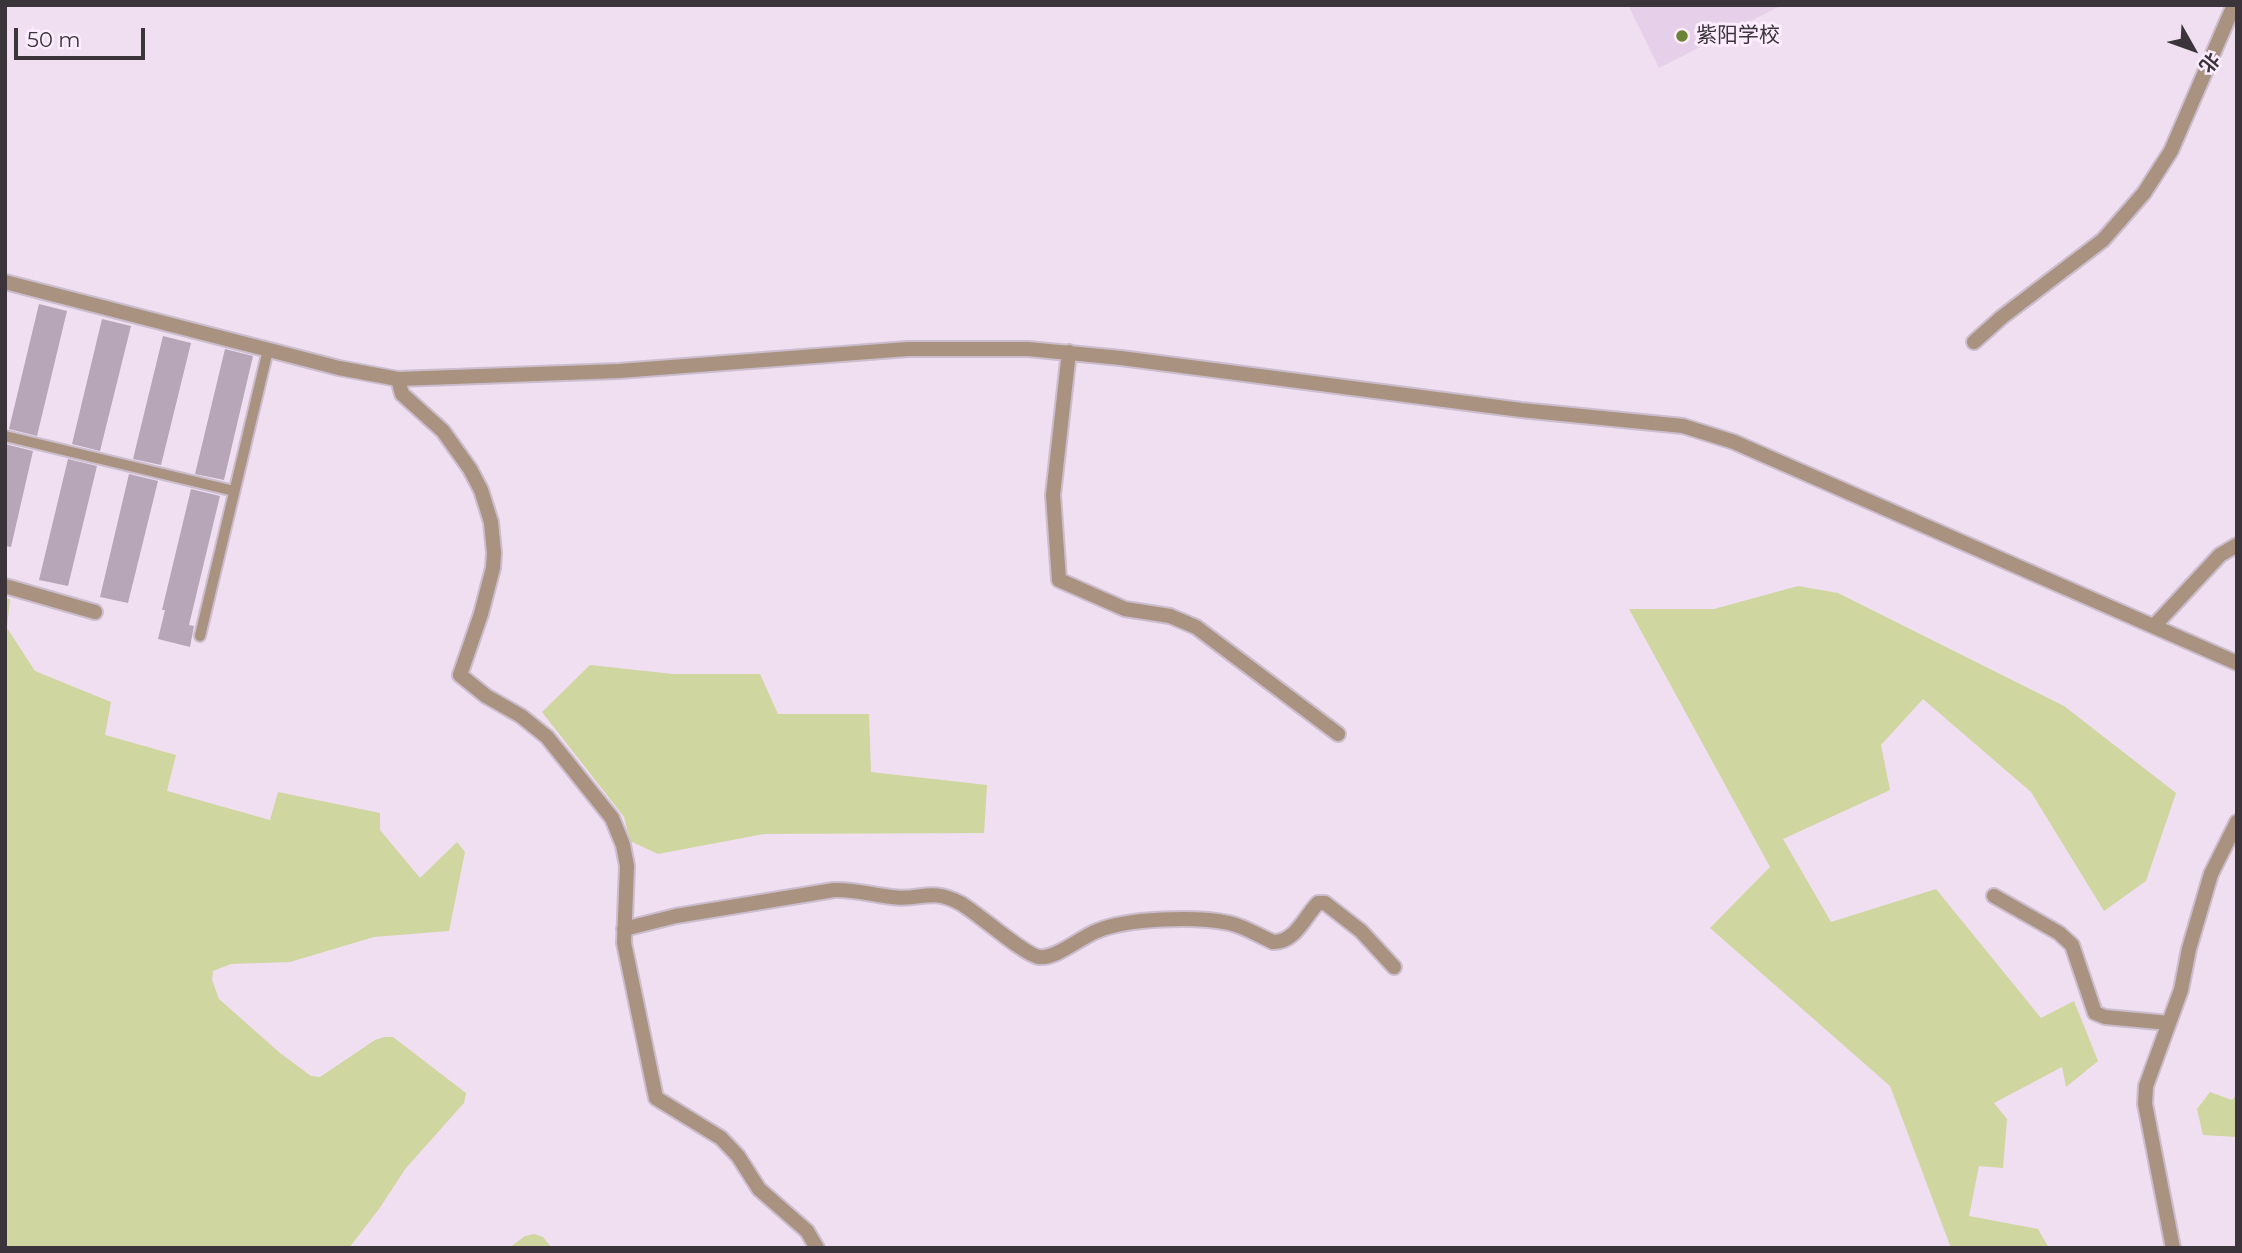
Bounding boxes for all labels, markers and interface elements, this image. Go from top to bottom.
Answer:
scale bar [18,14,149,58]
north arrow [2158,14,2228,84]
place label: 紫阳学校 [1696,23,1780,49]
text: 50 m [27,27,81,52]
marker: 紫阳学校 [1674,28,1690,44]
text: 北 [2195,48,2224,77]

